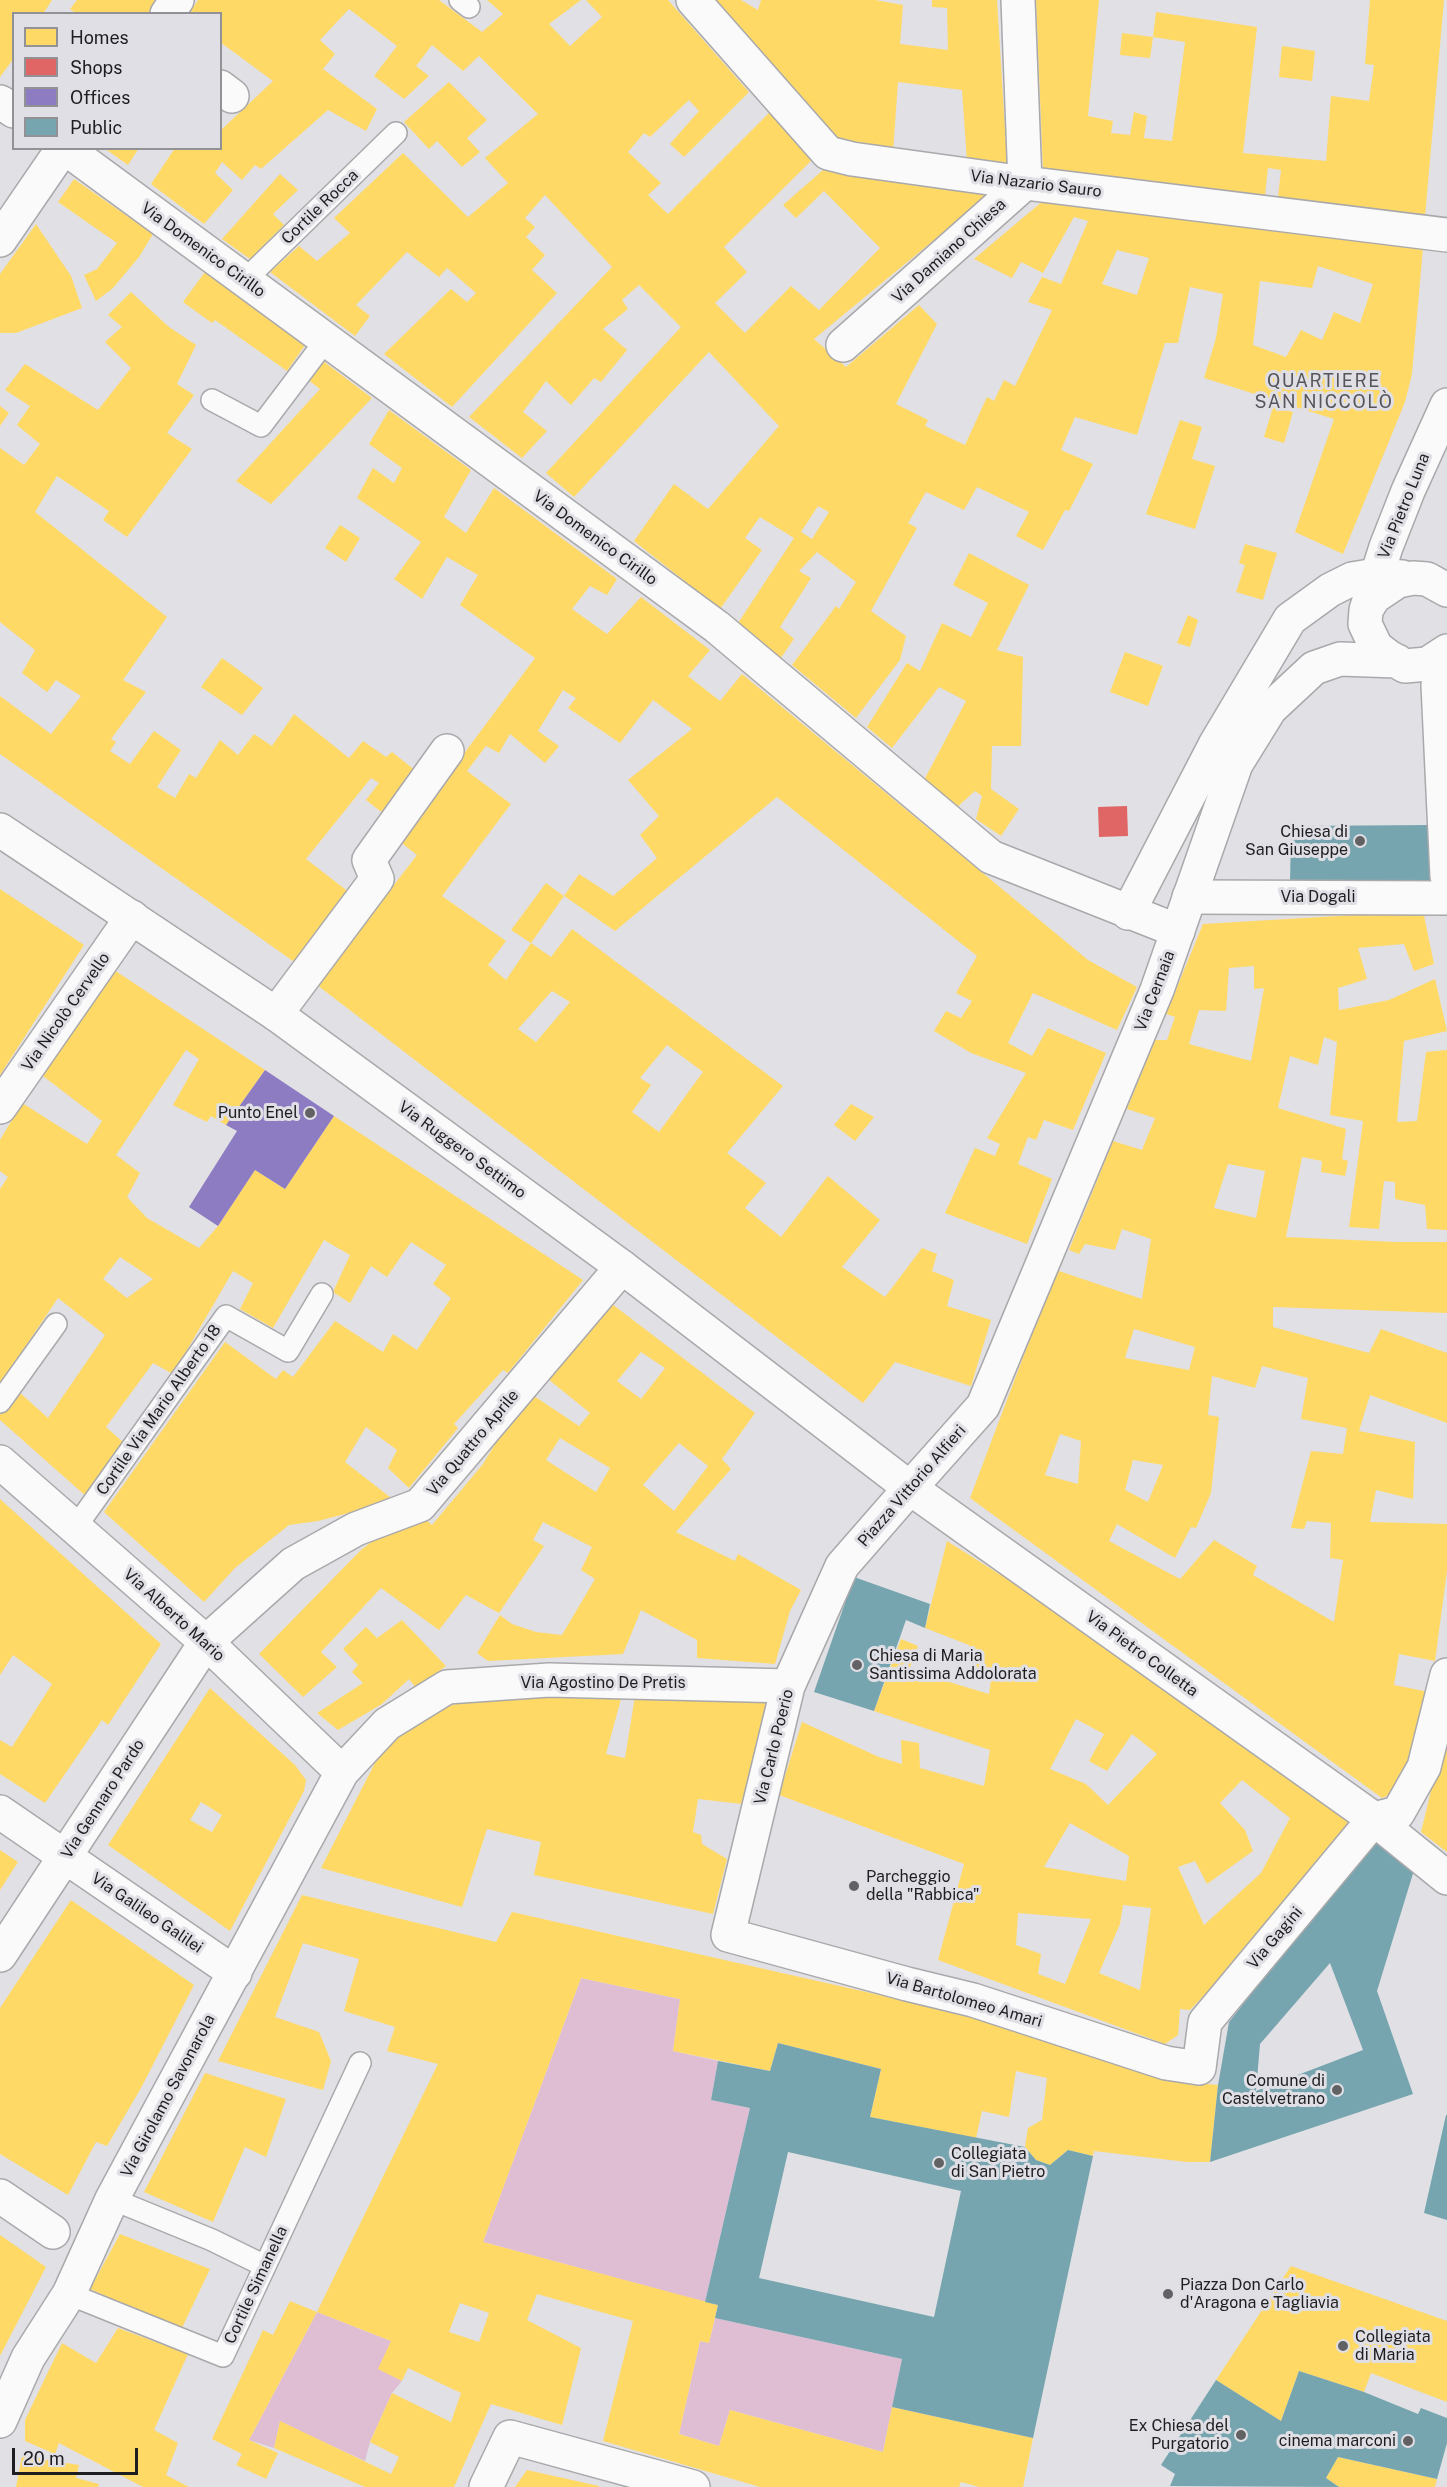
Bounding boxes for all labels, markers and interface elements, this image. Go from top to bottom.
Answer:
legend [12,12,222,150]
text: Homes [70,27,129,48]
text: Shops [70,57,122,78]
text: Offices [70,87,130,108]
text: Public [70,117,122,138]
street label: Cortile Rocca [278,166,362,248]
street label: Via Nazario Sauro [969,166,1103,202]
street label: Via Damiano Chiesa [888,195,1010,307]
street label: Via Domenico Cirillo [137,199,269,301]
district label: QUARTIERE SAN NICCOLÒ [1255,370,1393,412]
street label: Via Pietro Luna [1374,450,1434,562]
street label: Via Domenico Cirillo [529,487,661,589]
place label: Chiesa di San Giuseppe [1245,822,1348,860]
marker: Chiesa di San Giuseppe [1353,834,1367,848]
street label: Via Dogali [1281,887,1355,907]
street label: Via Cernaia [1131,948,1179,1034]
street label: Via Nicolò Cervello [18,949,114,1075]
street label: Via Ruggero Settimo [394,1097,530,1203]
place label: Punto Enel [218,1103,298,1123]
marker: Punto Enel [303,1106,317,1120]
street label: Cortile Via Mario Alberto 18 [93,1321,225,1499]
street label: Via Quattro Aprile [423,1386,523,1500]
street label: Piazza Vittorio Alfieri [854,1421,970,1551]
street label: Via Alberto Mario [120,1565,228,1665]
street label: Via Pietro Colletta [1082,1607,1202,1701]
place label: Chiesa di Maria Santissima Addolorata [869,1646,1037,1684]
marker: Chiesa di Maria Santissima Addolorata [850,1658,864,1672]
street label: Via Agostino De Pretis [521,1673,685,1693]
street label: Via Carlo Poerio [750,1687,798,1807]
street label: Via Gennaro Pardo [57,1736,149,1862]
place label: Parcheggio della "Rabbica" [866,1867,979,1905]
street label: Via Galileo Galilei [88,1869,206,1957]
marker: Parcheggio della "Rabbica" [847,1879,861,1893]
street label: Via Gagini [1243,1903,1307,1973]
street label: Via Bartolomeo Amari [884,1968,1044,2032]
street label: Via Girolamo Savonarola [117,2011,219,2181]
place label: Comune di Castelvetrano [1222,2071,1325,2109]
marker: Comune di Castelvetrano [1330,2083,1344,2097]
place label: Collegiata di San Pietro [951,2144,1045,2182]
marker: Collegiata di San Pietro [932,2156,946,2170]
street label: Cortile Simanella [220,2223,292,2347]
place label: Piazza Don Carlo d'Aragona e Tagliavia [1180,2275,1339,2313]
marker: Piazza Don Carlo d'Aragona e Tagliavia [1161,2287,1175,2301]
place label: Collegiata di Maria [1355,2327,1431,2365]
marker: Collegiata di Maria [1336,2339,1350,2353]
place label: Ex Chiesa del Purgatorio [1129,2416,1229,2454]
marker: Ex Chiesa del Purgatorio [1234,2428,1248,2442]
place label: cinema marconi [1279,2431,1396,2451]
marker: cinema marconi [1401,2434,1415,2448]
scale bar [15,2436,141,2474]
text: 20 m [23,2448,65,2469]

